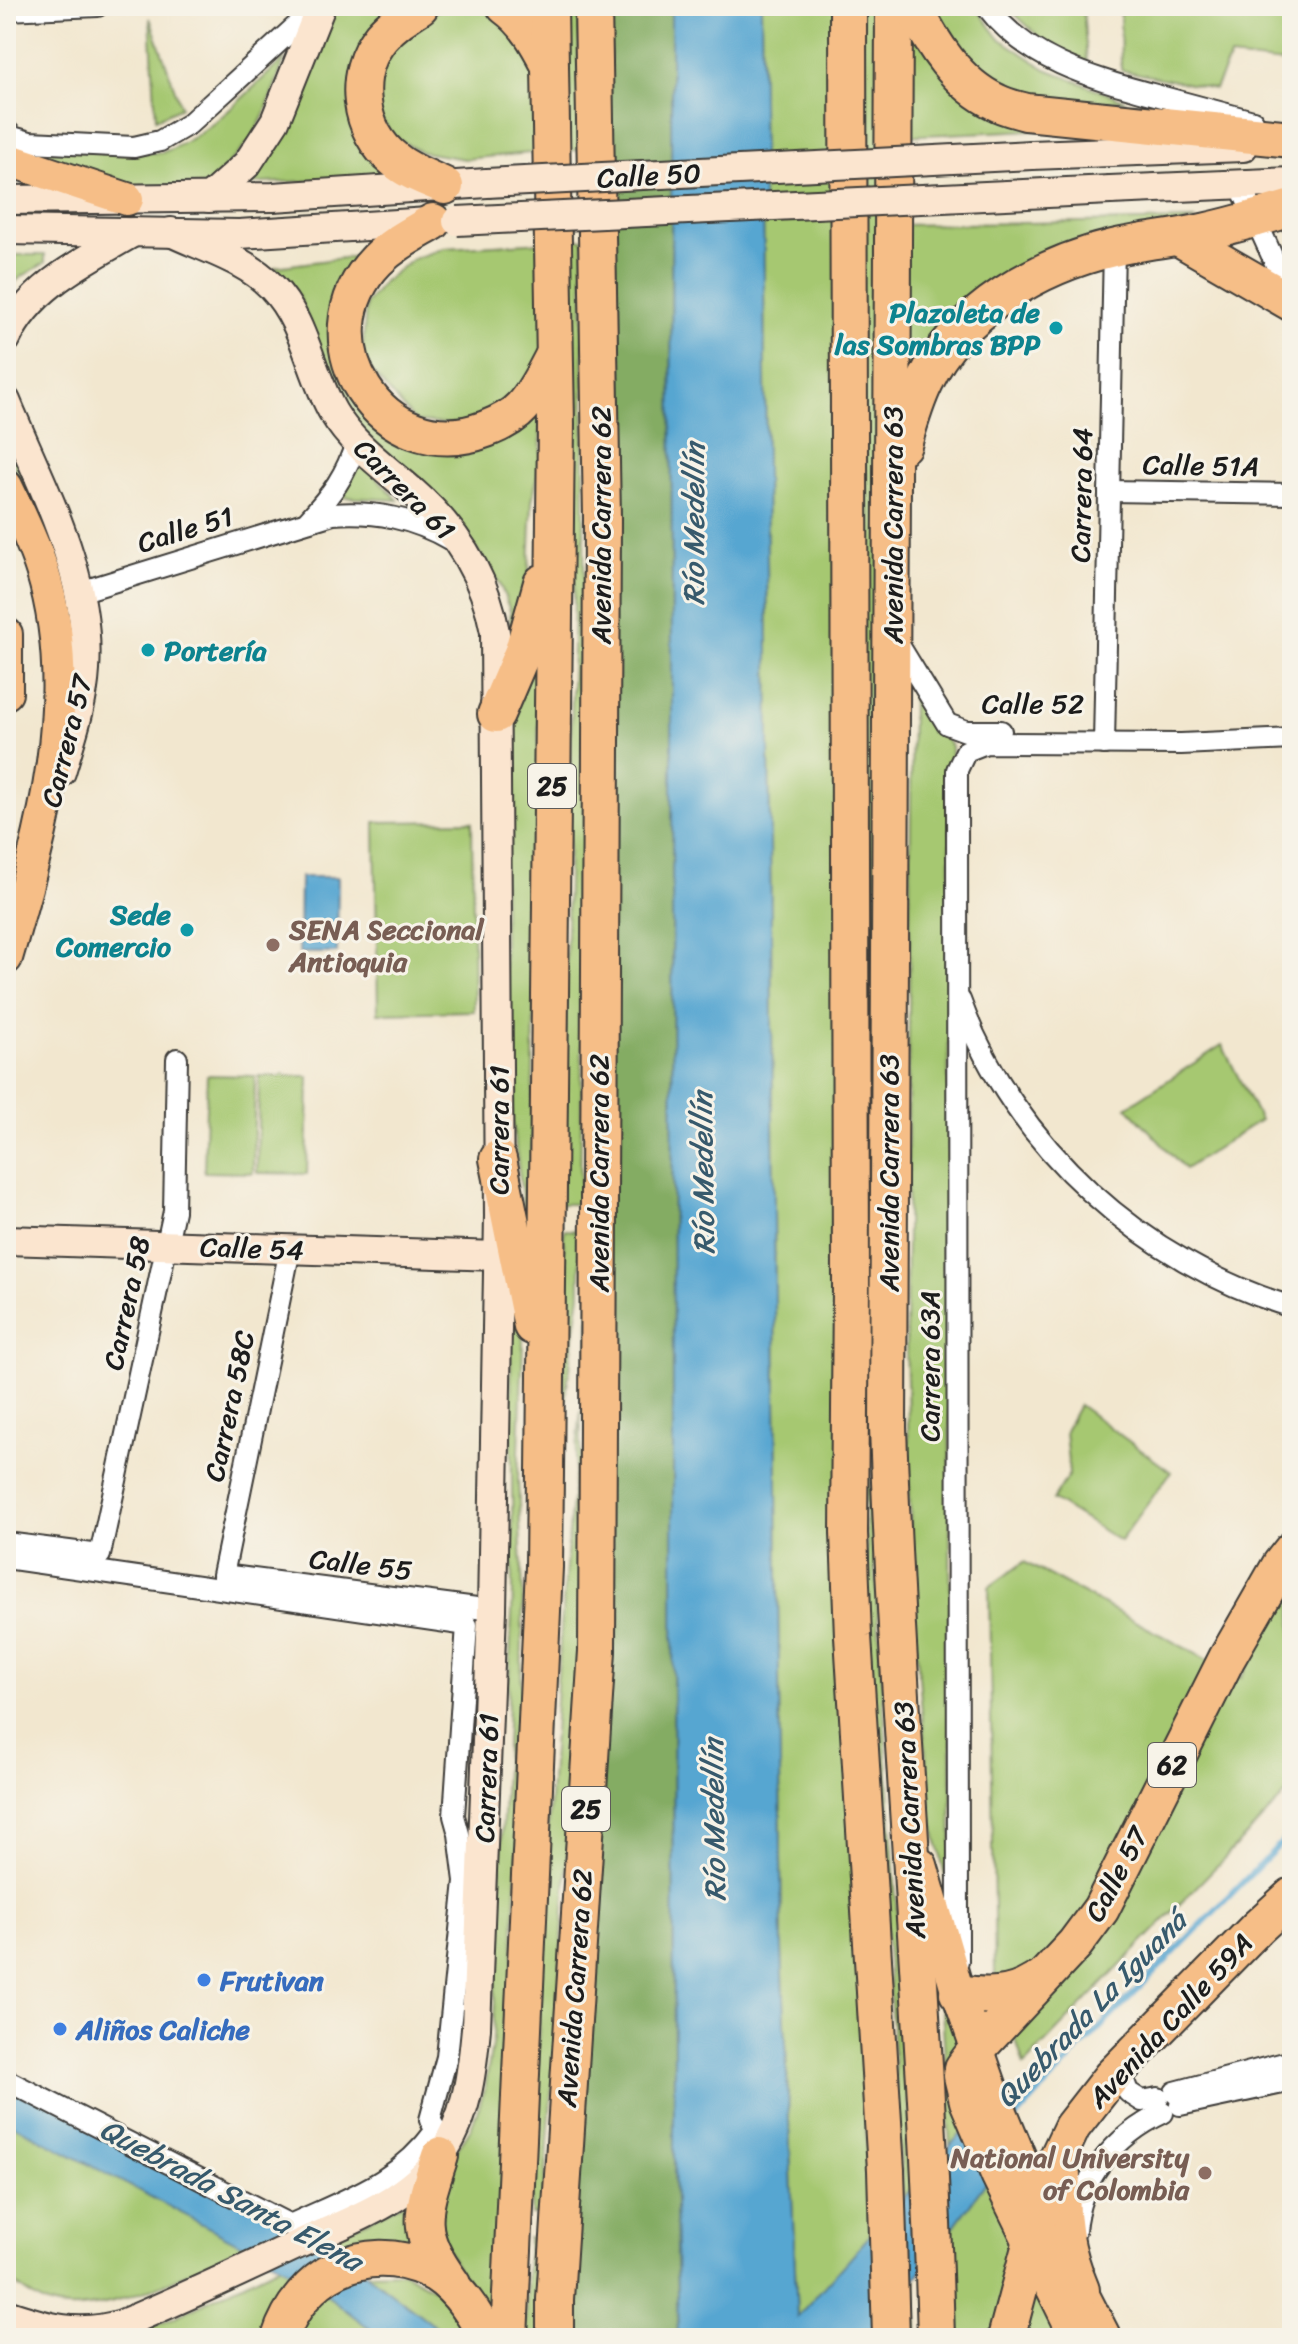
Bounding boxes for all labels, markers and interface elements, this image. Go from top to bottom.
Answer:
street label: Calle 50 [596,148,702,203]
place label: Plazoleta de las Sombras BPP [834,288,1041,369]
marker: Plazoleta de las Sombras BPP [1047,319,1065,337]
street label: Avenida Carrera 62 [576,406,625,645]
street label: Avenida Carrera 63 [868,406,917,645]
street label: Carrera 61 [341,426,468,553]
street label: Carrera 64 [1056,427,1107,563]
water label: Río Medellín [667,440,721,605]
street label: Calle 51A [1142,440,1260,491]
street label: Calle 51 [131,492,239,567]
place label: Portería [164,626,268,675]
marker: Portería [139,641,157,659]
street label: Carrera 57 [26,668,107,812]
street label: Calle 52 [982,679,1084,728]
road number: 25 [528,764,576,808]
place label: Sede Comercio [55,890,172,971]
place label: SENA Seccional Antioquia [288,905,484,986]
marker: Sede Comercio [178,921,196,939]
marker: SENA Seccional Antioquia [264,936,282,954]
street label: Avenida Carrera 62 [574,1054,623,1293]
street label: Avenida Carrera 63 [864,1054,913,1293]
street label: Carrera 61 [474,1065,523,1195]
water label: Río Medellín [675,1089,731,1255]
street label: Calle 54 [199,1222,305,1275]
street label: Carrera 58 [88,1232,165,1375]
street label: Carrera 63A [905,1290,954,1442]
street label: Carrera 58C [190,1326,269,1486]
street label: Calle 55 [307,1534,415,1595]
street label: Avenida Carrera 63 [879,1700,940,1941]
street label: Carrera 61 [460,1712,513,1844]
water label: Río Medellín [686,1736,742,1902]
road number: 62 [1148,1743,1196,1787]
road number: 25 [562,1787,610,1831]
street label: Calle 57 [1071,1816,1163,1931]
street label: Avenida Carrera 62 [542,1867,607,2110]
water label: Quebrada La Iguaná [981,1893,1204,2121]
street label: Avenida Calle 59A [1075,1921,1266,2121]
place label: Frutivan [219,1956,325,2005]
marker: Frutivan [195,1971,213,1989]
place label: Aliños Caliche [75,2005,250,2054]
marker: Aliños Caliche [51,2020,69,2038]
water label: Quebrada Santa Elena [90,2103,376,2289]
place label: National University of Colombia [950,2133,1190,2214]
marker: National University of Colombia [1196,2164,1214,2182]

